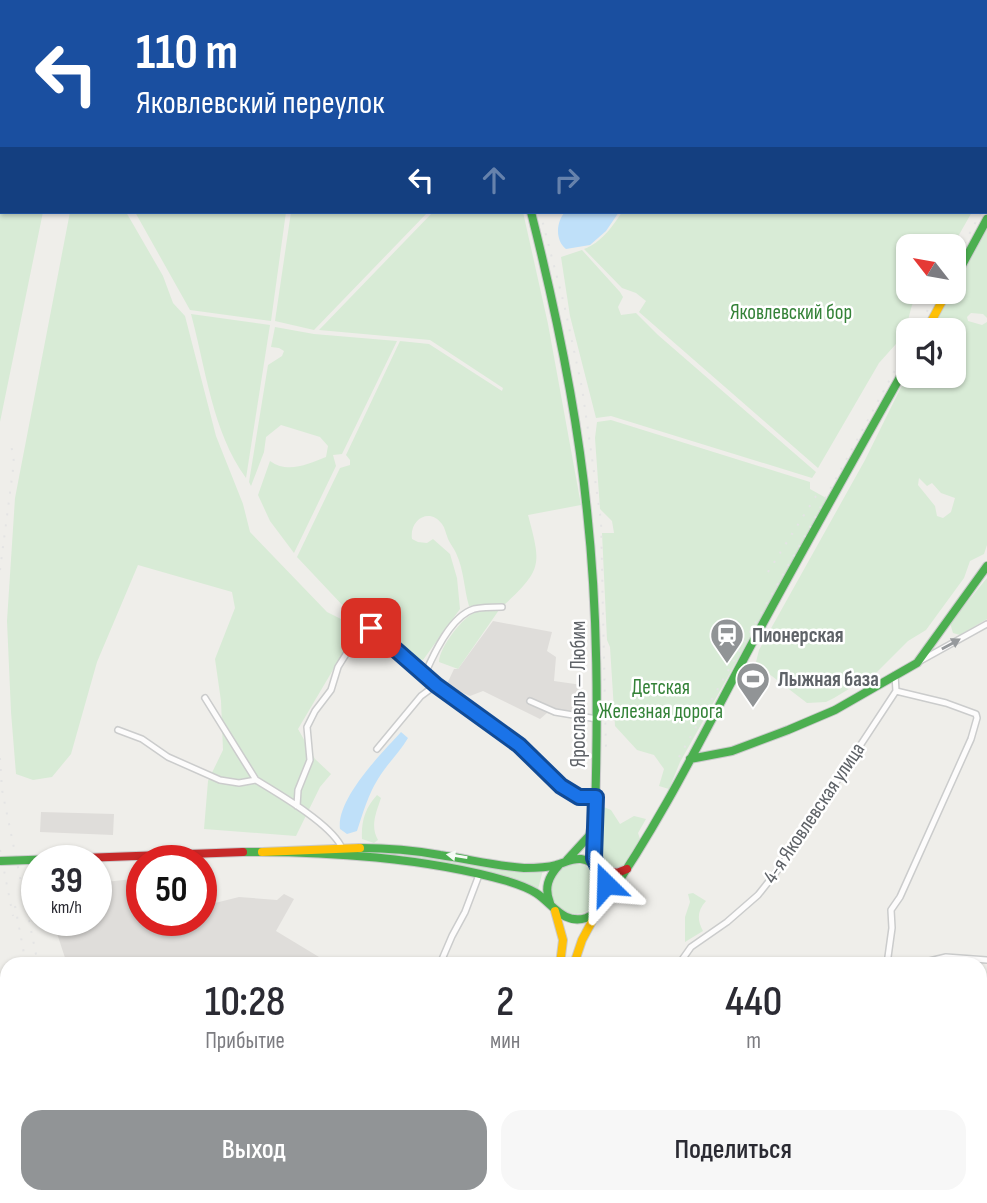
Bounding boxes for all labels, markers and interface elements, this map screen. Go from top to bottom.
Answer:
text: 110 m [136,24,238,83]
icon: left [21,28,112,119]
text: Яковлевский переулок [136,84,384,123]
icon: left [402,161,440,199]
icon: ahead [475,161,513,199]
icon: right [548,161,586,199]
north arrow [896,234,966,304]
map controls [896,234,966,388]
park label: Яковлевский бор [730,300,852,325]
button: sound [896,318,966,388]
pin [341,598,401,658]
icon: arrive [352,609,390,647]
station icon: Пионерская [708,616,746,665]
street label: Ярославль — Любим [566,621,591,767]
place label: Пионерская [752,623,844,648]
one-way arrow [942,638,961,650]
sports icon: Лыжная база [734,660,772,709]
place label: Лыжная база [778,667,879,692]
park label: Детская Железная дорога [599,675,723,724]
street label: 4-я Яковлевская улица [758,738,870,888]
speed limit sign: 50 [126,845,217,936]
position arrow [569,847,643,921]
one-way arrow [446,851,468,862]
text: 39 [50,860,83,903]
text: km/h [51,897,82,918]
text: 10:28 [205,977,285,1028]
text: 2 [496,977,514,1028]
text: 440 [725,977,782,1028]
text: Прибытие [205,1027,285,1055]
text: мин [490,1027,520,1055]
text: m [746,1027,761,1055]
button: Выход [21,1110,487,1190]
button: Поделиться [501,1110,966,1190]

